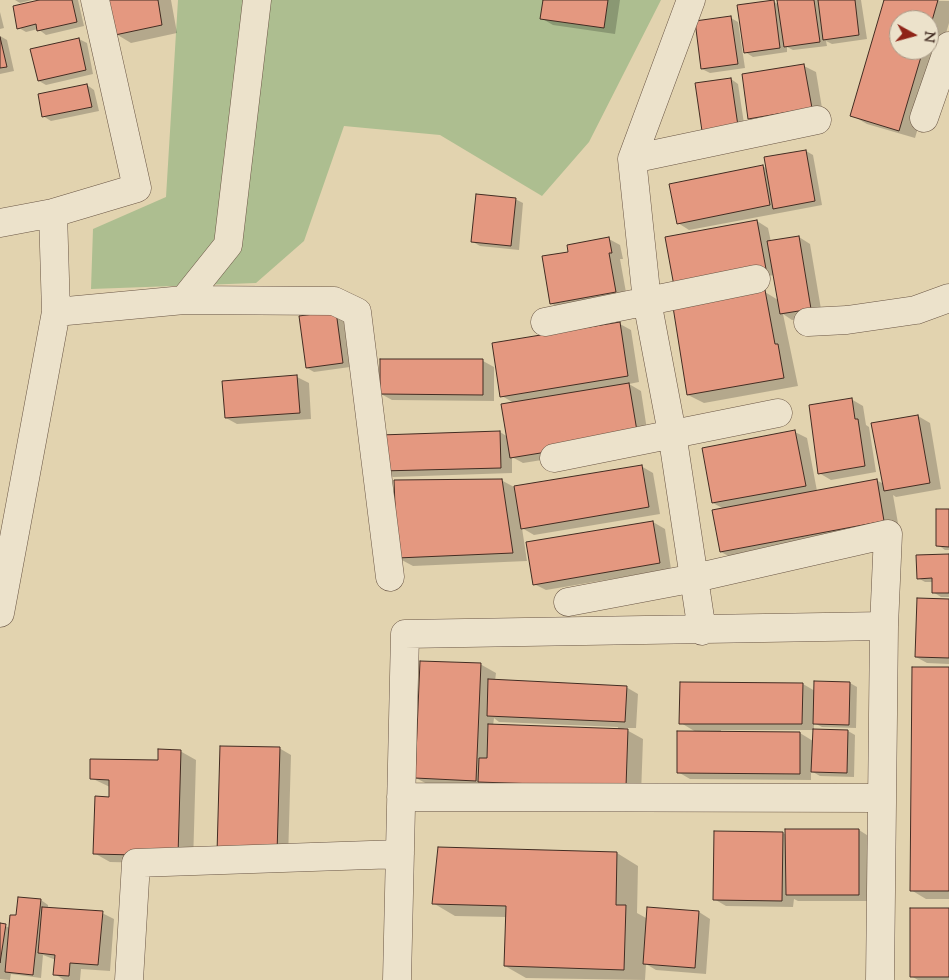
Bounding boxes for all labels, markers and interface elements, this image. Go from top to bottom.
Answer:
north arrow [889,10,939,60]
text: N [917,30,939,43]

